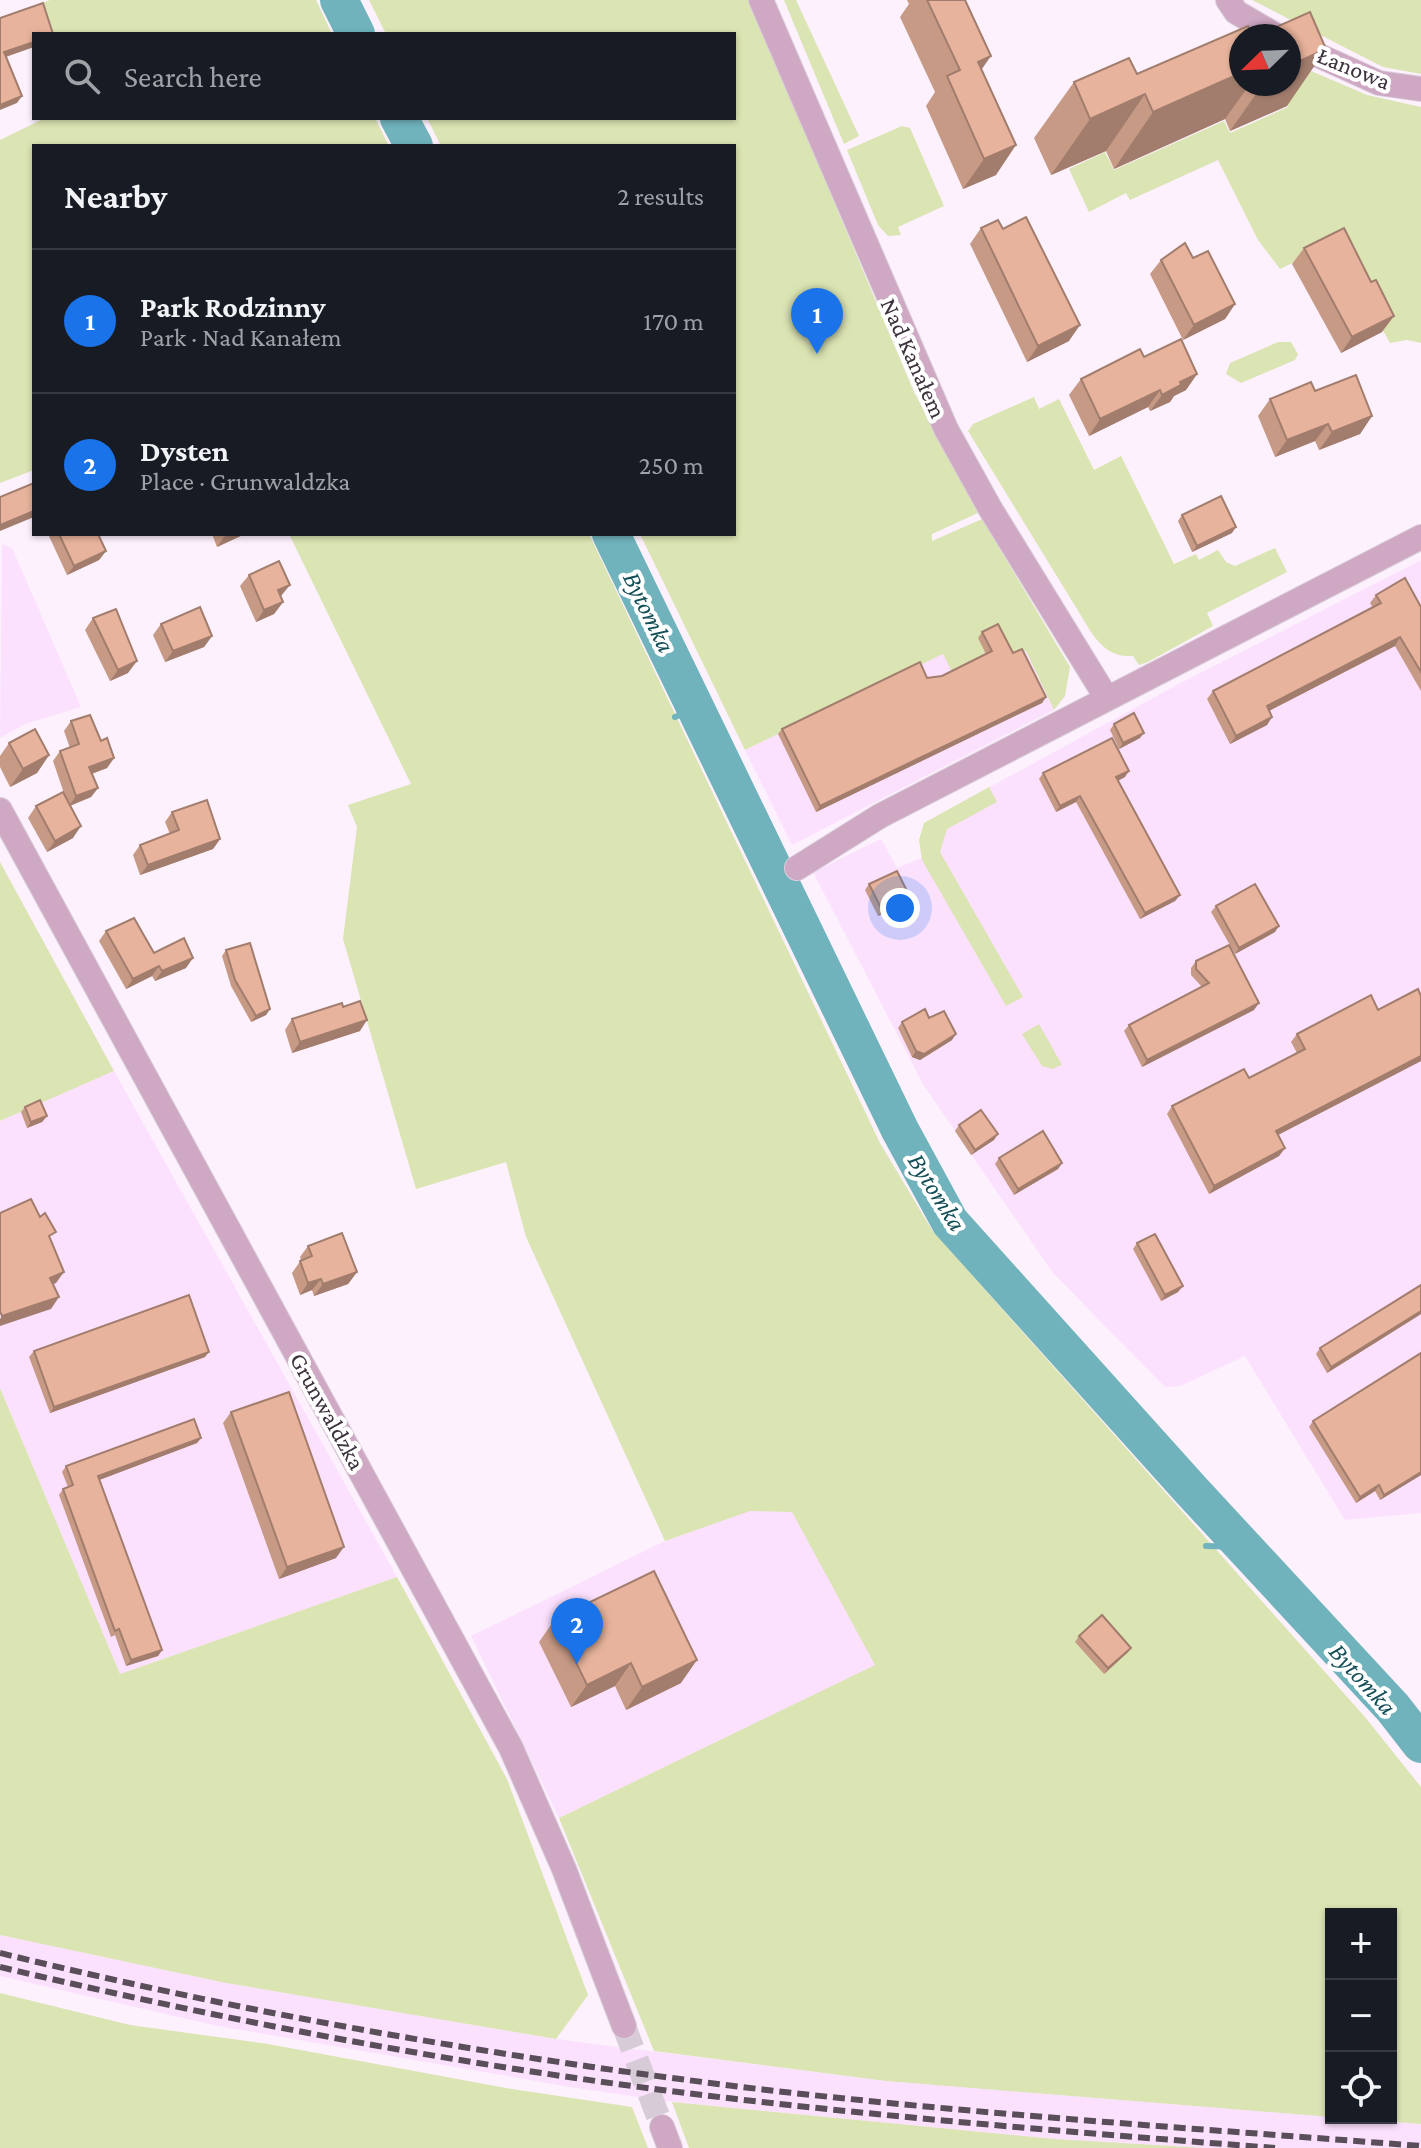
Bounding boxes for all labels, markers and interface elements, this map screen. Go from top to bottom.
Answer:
north arrow [1229,24,1301,96]
search box [32,32,736,120]
street label: Łanowa [1314,41,1394,95]
icon: search [60,54,104,98]
text: Search here [124,60,262,93]
text: Nearby [64,178,167,215]
text: 2 results [617,182,704,211]
pin: 1 [791,288,843,354]
text: Park Rodzinny [140,290,326,323]
street label: Nad Kanałem [875,294,953,422]
text: 1 [85,307,95,336]
text: 170 m [643,307,704,336]
text: Park · Nad Kanałem [140,323,342,352]
text: Dysten [140,434,229,467]
text: 2 [83,451,97,480]
text: 250 m [639,451,704,480]
text: Place · Grunwaldzka [140,467,350,496]
water label: Bytomka [617,567,681,657]
your location [880,888,920,928]
water label: Bytomka [902,1148,972,1236]
street label: Grunwaldzka [285,1348,371,1474]
pin: 2 [551,1598,603,1664]
water label: Bytomka [1323,1637,1403,1721]
map controls [1325,1908,1397,2124]
button: + [1325,1908,1397,1980]
button: − [1325,1980,1397,2052]
button: locate [1325,2052,1397,2124]

